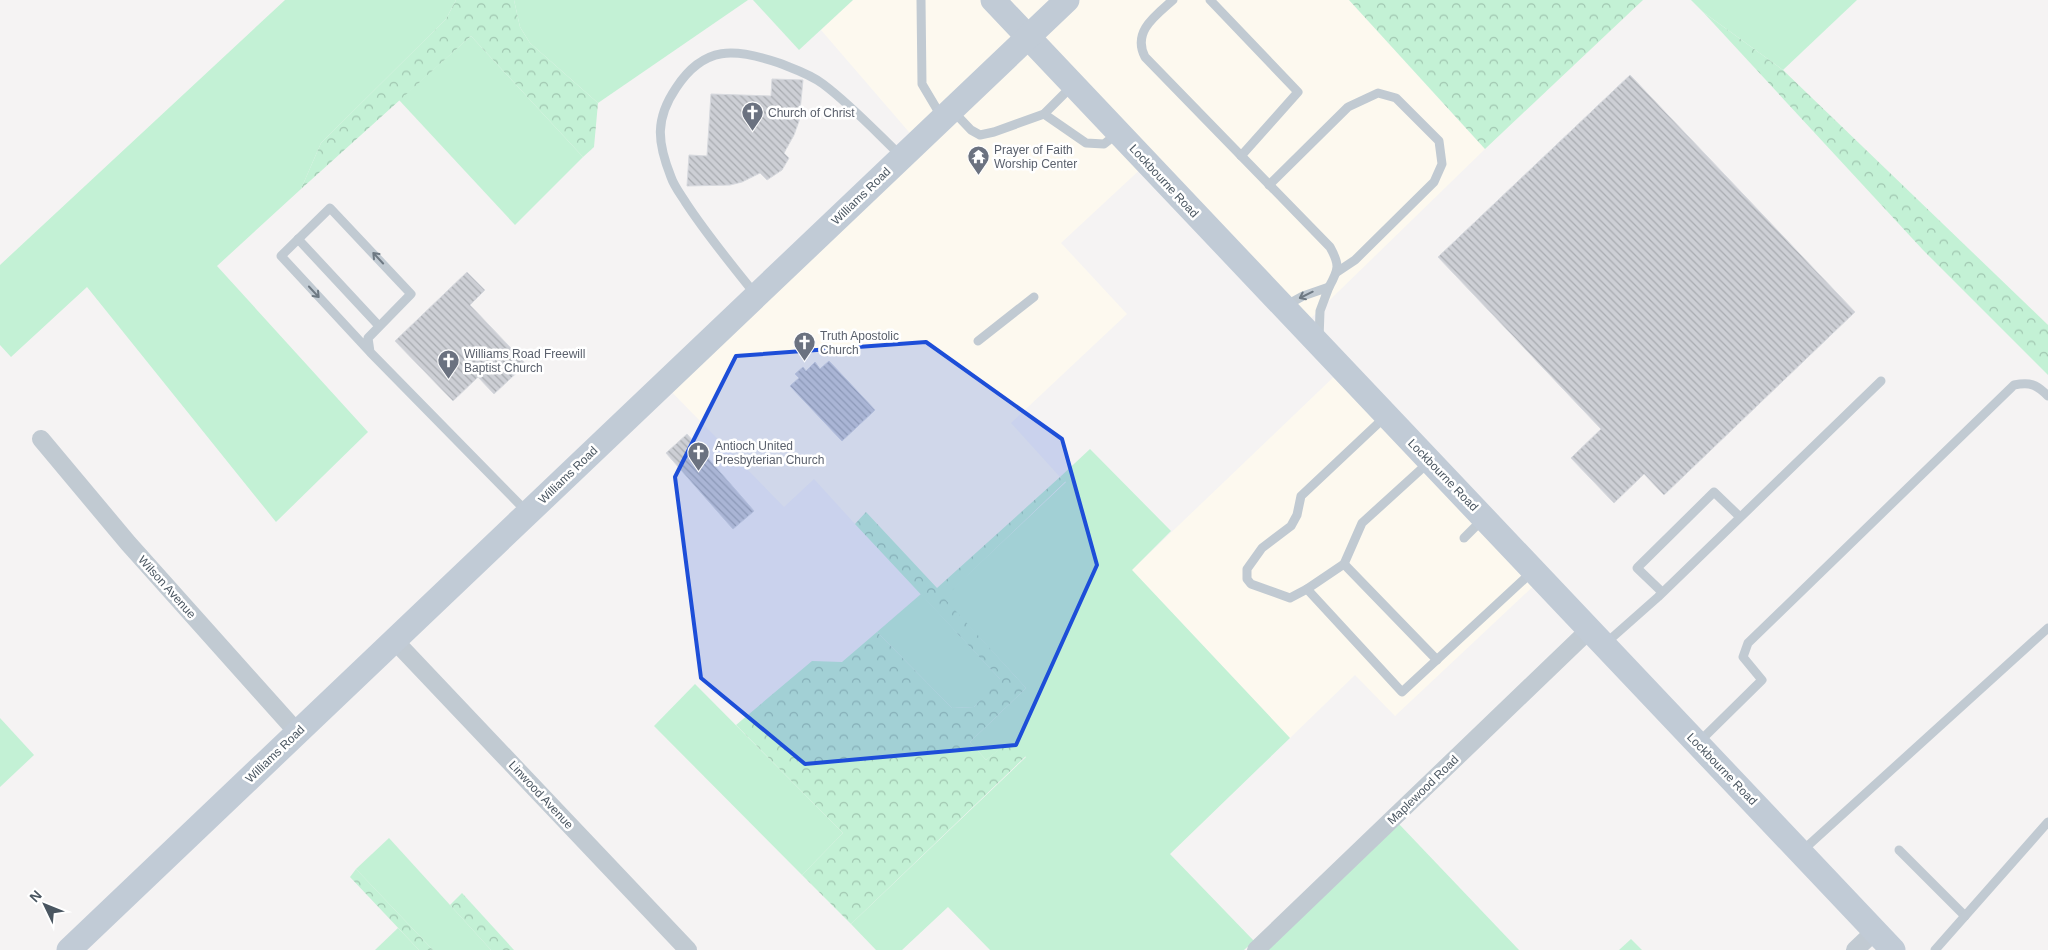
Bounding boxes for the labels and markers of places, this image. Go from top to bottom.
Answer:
church icon: Church of Christ [740,101,764,132]
place label: Church of Christ [768,106,855,120]
place label: Prayer of Faith Worship Center [994,143,1077,171]
temple icon: Prayer of Faith Worship Center [966,145,990,176]
place label: Truth Apostolic Church [820,329,899,357]
church icon: Truth Apostolic Church [792,331,816,362]
place label: Williams Road Freewill Baptist Church [464,347,585,375]
church icon: Williams Road Freewill Baptist Church [436,349,460,380]
place label: Antioch United Presbyterian Church [715,439,824,467]
church icon: Antioch United Presbyterian Church [687,441,711,472]

